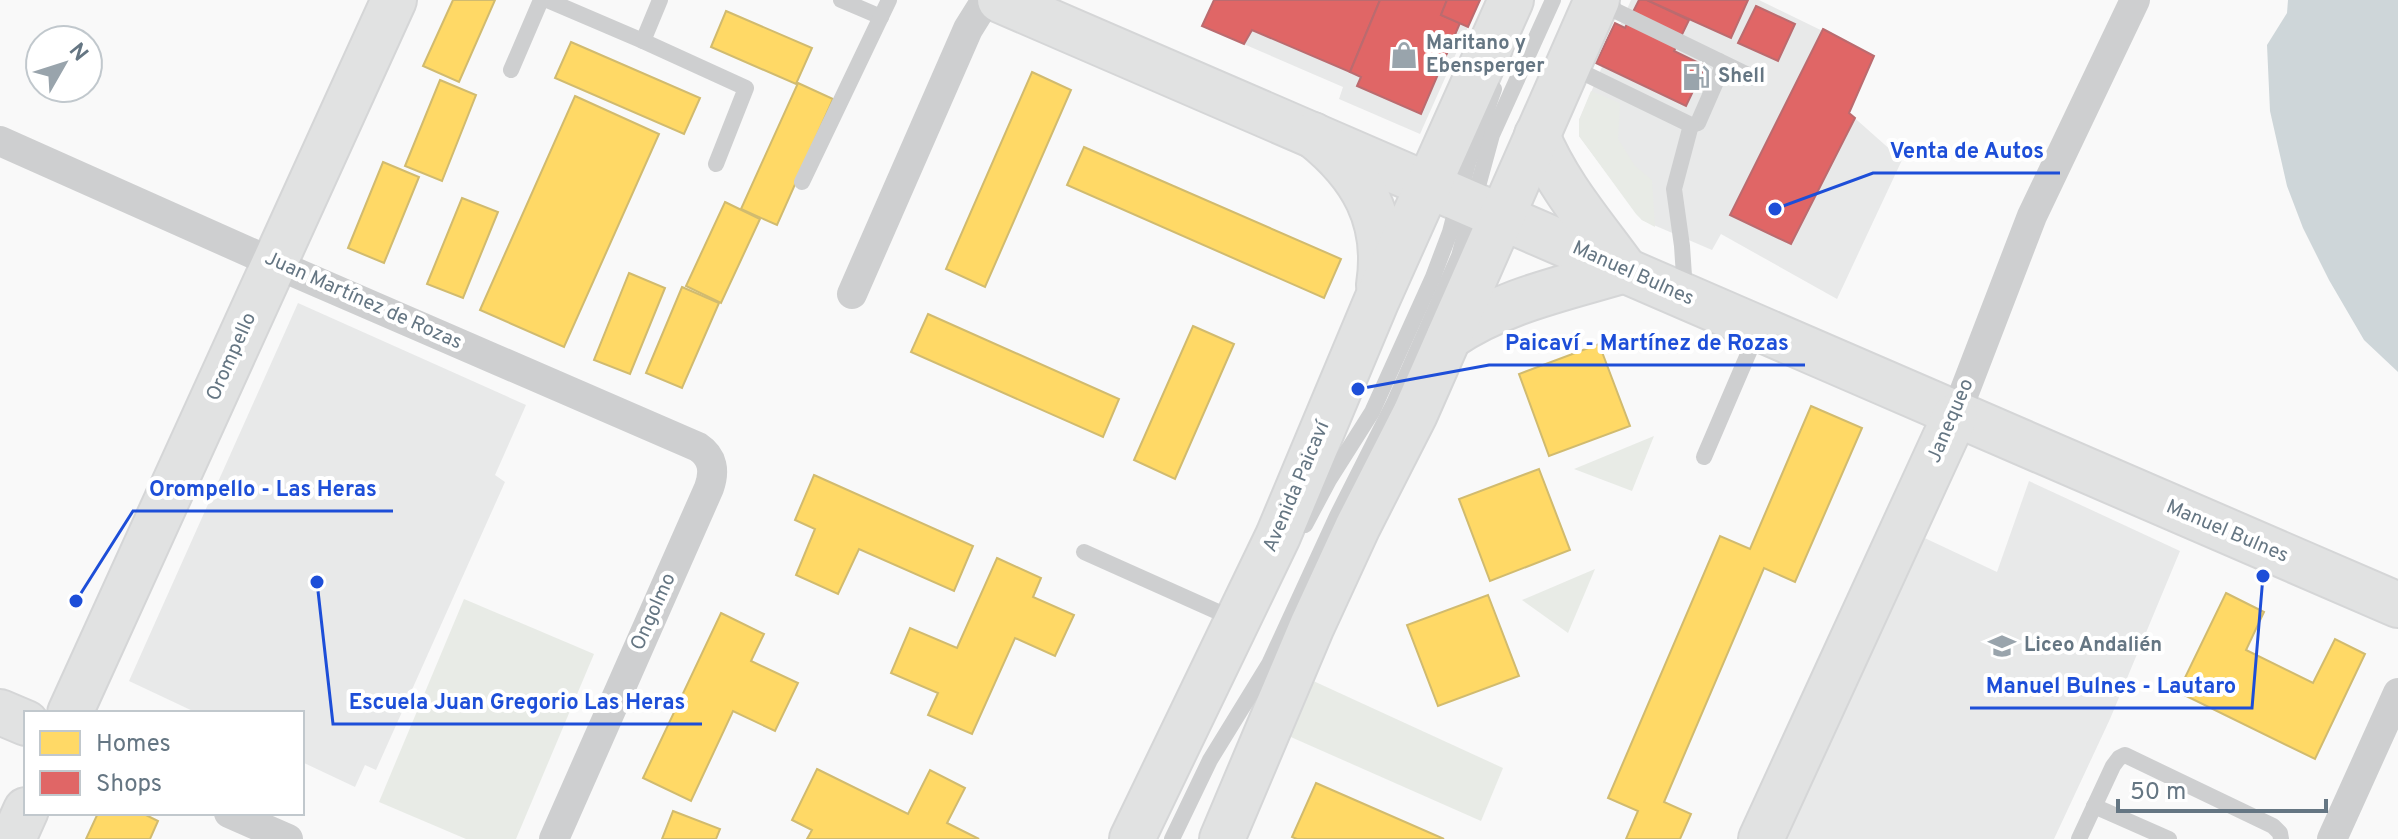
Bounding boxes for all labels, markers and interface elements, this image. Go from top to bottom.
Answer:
north arrow [24,24,104,104]
place label: Maritano y Ebensperger [1426,31,1545,80]
text: N [62,38,93,68]
shop icon: Maritano y Ebensperger [1389,40,1419,70]
fuel station icon: Shell [1681,62,1711,92]
place label: Shell [1718,64,1765,90]
callout: Venta de Autos [1873,127,2060,173]
text: Venta de Autos [1890,139,2044,166]
street label: Manuel Bulnes [1568,236,1698,312]
street label: Juan Martínez de Rozas [260,246,466,356]
street label: Orompello [201,309,263,405]
callout: Paicaví - Martínez de Rozas [1489,319,1805,365]
text: Paicaví - Martínez de Rozas [1505,331,1789,358]
street label: Janequeo [1922,375,1980,467]
street label: Avenida Paicaví [1258,416,1337,556]
callout: Orompello - Las Heras [133,465,393,511]
text: Orompello - Las Heras [149,477,377,504]
street label: Manuel Bulnes [2162,495,2292,569]
street label: Ongolmo [625,569,683,655]
school or university icon: Liceo Andalién [1987,631,2017,661]
place label: Liceo Andalién [2024,633,2162,659]
callout: Manuel Bulnes - Lautaro [1970,662,2252,708]
text: Manuel Bulnes - Lautaro [1986,674,2236,701]
callout: Escuela Juan Gregorio Las Heras [333,678,702,724]
text: Escuela Juan Gregorio Las Heras [349,690,685,717]
legend [24,711,304,815]
text: Homes [96,730,171,760]
scale bar [2118,763,2326,813]
text: Shops [96,770,162,800]
text: 50 m [2130,778,2186,808]

